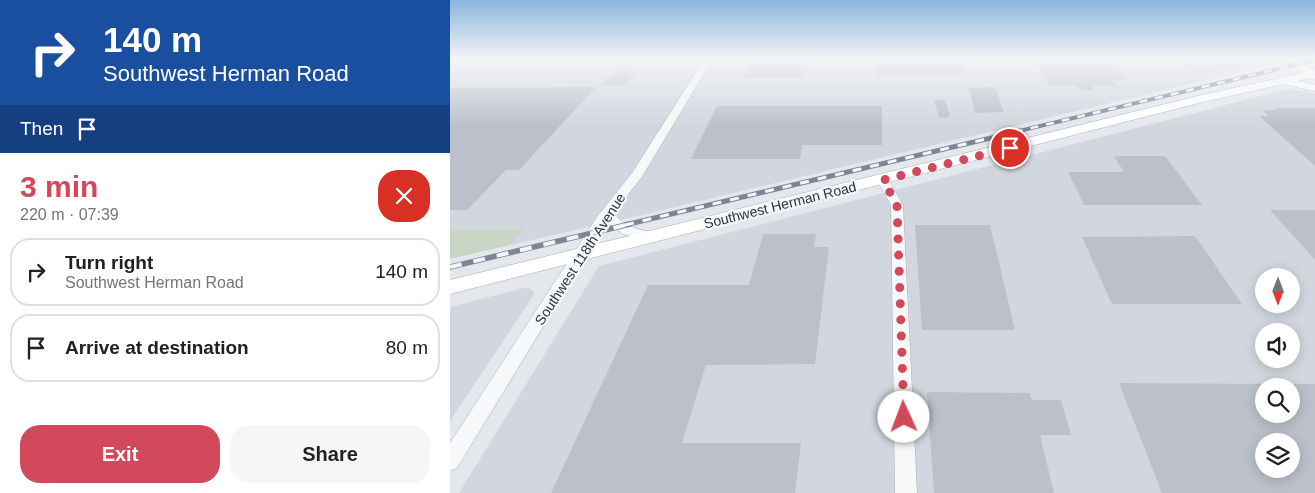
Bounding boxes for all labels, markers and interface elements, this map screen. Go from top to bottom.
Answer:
icon: right [20,20,85,85]
text: 140 m [103,20,202,59]
text: Southwest Herman Road [103,61,349,86]
icon: arrive [73,115,101,143]
text: Then [20,118,63,139]
pin [989,127,1031,169]
icon: arrive [996,134,1024,162]
text: 3 min [20,170,98,203]
button: close [378,170,430,222]
street label: Southwest Herman Road [702,178,858,232]
street label: Southwest 118th Avenue [531,190,629,328]
text: 220 m · 07:39 [20,206,119,223]
text: Turn right [65,252,153,273]
icon: right [22,258,50,286]
text: 140 m [375,261,428,282]
north arrow [1255,268,1300,312]
map controls [1255,268,1300,478]
text: Southwest Herman Road [65,274,244,291]
button: sound [1255,323,1300,368]
icon: arrive [22,334,50,362]
text: Arrive at destination [65,337,249,358]
text: 80 m [386,337,428,358]
button: search [1255,378,1300,423]
position arrow [877,390,929,442]
button: Exit [20,425,220,483]
button: Share [230,425,430,483]
button: layers [1255,433,1300,478]

